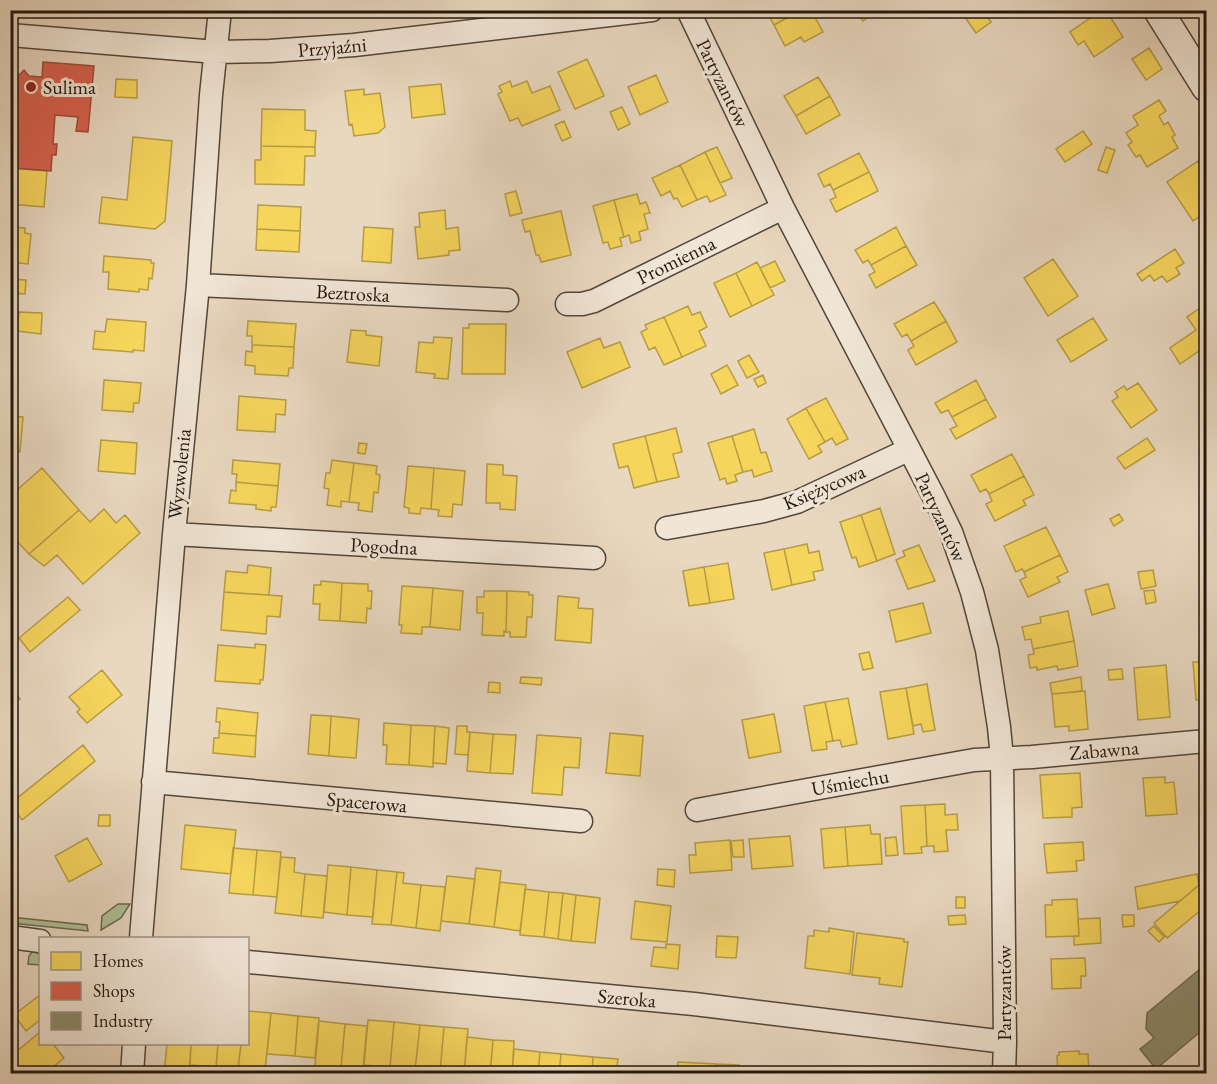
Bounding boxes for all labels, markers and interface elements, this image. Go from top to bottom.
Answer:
street label: Przyjaźni [296,31,368,63]
street label: Partyzantów [690,34,756,132]
place label: Sulima [43,74,96,100]
marker: Sulima [24,80,38,94]
street label: Promienna [632,230,720,290]
street label: Beztroska [315,278,391,308]
street label: Wyzwolenia [161,427,197,521]
street label: Księżycowa [779,458,869,516]
street label: Partyzantów [909,468,973,566]
street label: Pogodna [350,531,418,561]
street label: Zabawna [1068,734,1140,766]
street label: Uśmiechu [809,762,891,802]
street label: Spacerowa [326,786,408,818]
legend [39,937,249,1045]
street label: Partyzantów [991,945,1017,1041]
text: Homes [93,949,144,972]
text: Shops [93,979,135,1002]
street label: Szeroka [597,983,657,1013]
text: Industry [93,1009,153,1032]

